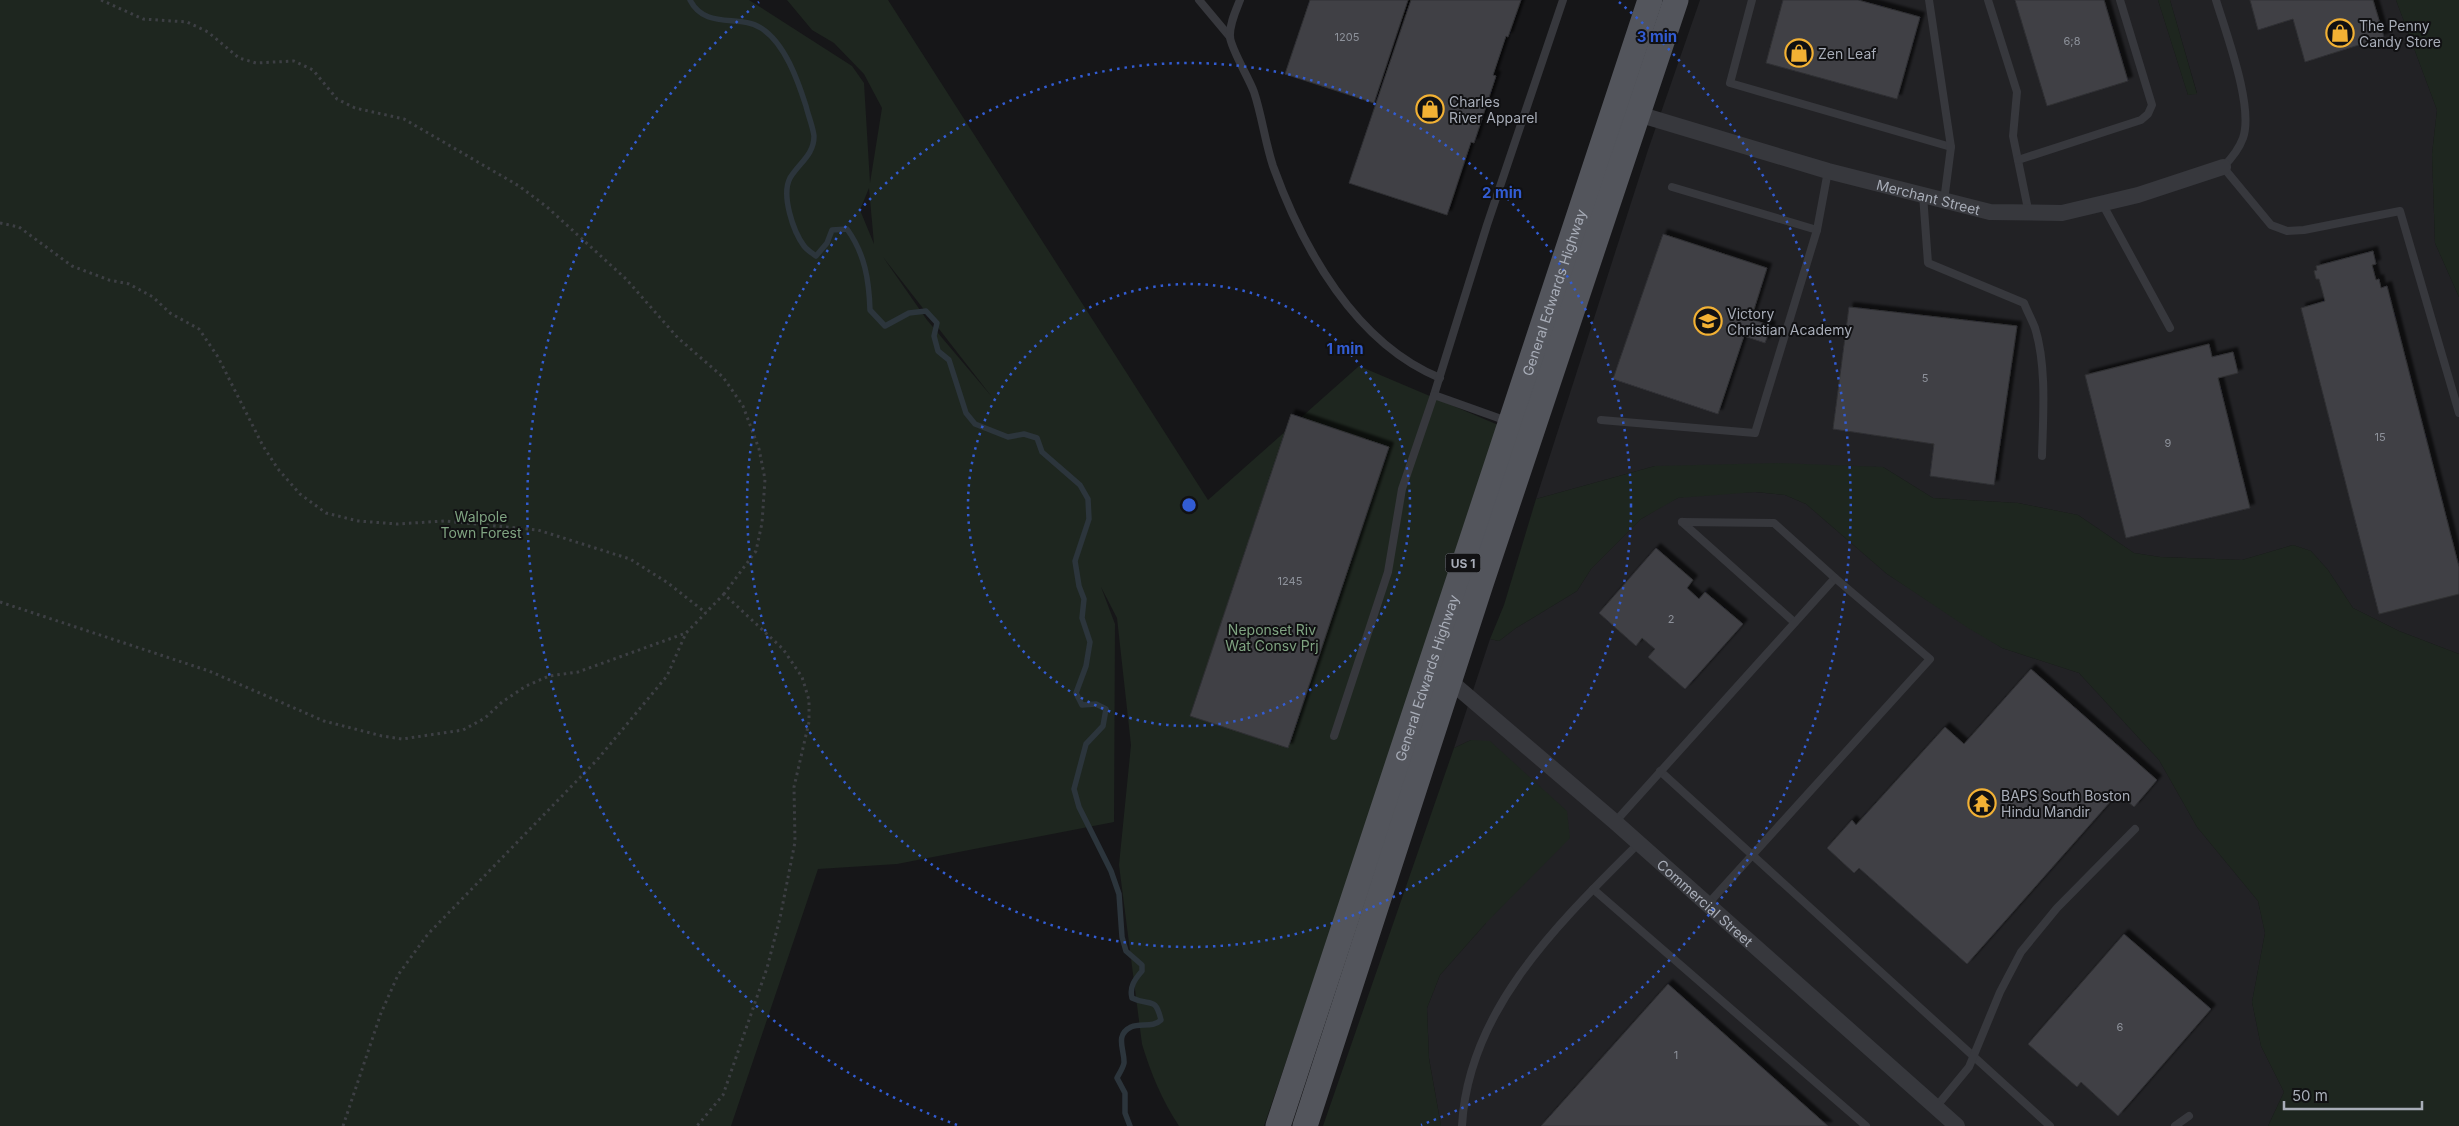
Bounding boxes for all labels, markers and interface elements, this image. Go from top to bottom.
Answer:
place label: The Penny Candy Store [2359,17,2441,50]
shop icon: The Penny Candy Store [2325,18,2355,48]
text: 3 min [1637,27,1677,46]
house number: 1205 [1335,30,1360,44]
house number: 6;8 [2064,34,2081,48]
shop icon: Zen Leaf [1784,38,1814,68]
place label: Zen Leaf [1818,45,1876,62]
place label: Charles River Apparel [1449,93,1538,126]
shop icon: Charles River Apparel [1415,94,1445,124]
street label: Merchant Street [1875,175,1983,218]
text: 2 min [1482,183,1522,202]
street label: General Edwards Highway [1518,207,1589,378]
place label: Victory Christian Academy [1727,305,1852,338]
school or university icon: Victory Christian Academy [1693,306,1723,336]
text: 1 min [1326,339,1364,358]
house number: 5 [1922,371,1929,385]
house number: 15 [2374,430,2386,444]
house number: 9 [2165,436,2172,450]
centre of rings [1180,496,1198,514]
park label: Walpole Town Forest [440,508,522,541]
road number: US 1 [1446,554,1480,572]
house number: 1245 [1278,574,1303,588]
street label: General Edwards Highway [1391,592,1462,763]
house number: 2 [1668,612,1674,626]
park label: Neponset Riv Wat Consv Prj [1225,621,1319,654]
place label: BAPS South Boston Hindu Mandir [2001,787,2130,820]
temple icon: BAPS South Boston Hindu Mandir [1967,788,1997,818]
street label: Commercial Street [1654,855,1757,950]
house number: 6 [2117,1020,2124,1034]
house number: 1 [1674,1048,1678,1062]
scale bar [2284,1078,2422,1110]
text: 50 m [2292,1086,2328,1105]

